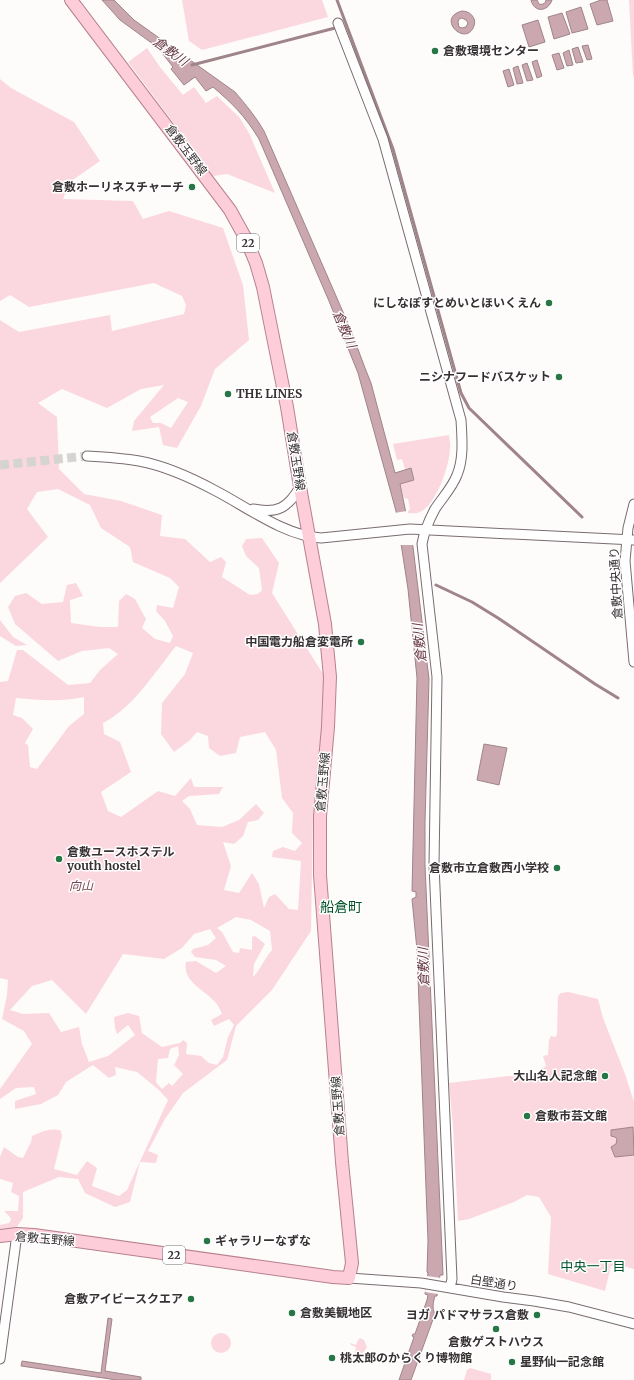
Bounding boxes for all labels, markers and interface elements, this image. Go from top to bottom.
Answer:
water label: 倉敷川 [150,33,193,71]
place label: 倉敷環境センター [443,43,539,58]
marker: 倉敷環境センター [430,46,440,56]
street label: 倉敷玉野線 [162,121,210,178]
place label: 倉敷ホーリネスチャーチ [52,179,184,194]
marker: 倉敷ホーリネスチャーチ [187,182,197,192]
road number: 22 [237,234,259,252]
place label: にしなぽすとめいとほいくえん [373,295,541,310]
marker: にしなぽすとめいとほいくえん [544,298,554,308]
water label: 倉敷川 [329,308,361,352]
place label: ニシナフードバスケット [419,369,551,384]
marker: ニシナフードバスケット [554,372,564,382]
place label: THE LINES [236,386,302,401]
marker: THE LINES [223,389,233,399]
street label: 倉敷玉野線 [284,430,309,492]
street label: 倉敷中央通り [606,547,625,619]
water label: 倉敷川 [409,621,430,663]
place label: 中国電力船倉変電所 [245,634,353,649]
marker: 中国電力船倉変電所 [356,637,366,647]
street label: 倉敷玉野線 [312,751,333,813]
place label: 倉敷ユースホステル youth hostel [67,844,174,873]
marker: 倉敷ユースホステル youth hostel [54,854,64,864]
place label: 倉敷市立倉敷西小学校 [429,860,549,875]
marker: 倉敷市立倉敷西小学校 [552,863,562,873]
park label: 向山 [69,878,94,893]
district label: 船倉町 [320,898,362,916]
water label: 倉敷川 [414,945,433,987]
place label: 大山名人記念館 [513,1068,597,1083]
marker: 大山名人記念館 [600,1071,610,1081]
street label: 倉敷玉野線 [328,1076,347,1136]
place label: 倉敷市芸文館 [535,1108,607,1123]
marker: 倉敷市芸文館 [522,1111,532,1121]
street label: 倉敷玉野線 [14,1228,76,1249]
place label: ギャラリーなずな [215,1233,311,1248]
marker: ギャラリーなずな [202,1236,212,1246]
road number: 22 [163,1246,185,1264]
district label: 中央一丁目 [560,1258,626,1275]
street label: 白壁通り [469,1271,519,1294]
place label: 倉敷アイビースクエア [64,1291,183,1306]
marker: 倉敷アイビースクエア [186,1294,196,1304]
place label: 倉敷美観地区 [300,1305,372,1320]
place label: ヨガ パドマサラス倉敷 [406,1307,529,1322]
marker: 倉敷美観地区 [287,1308,297,1318]
marker: ヨガ パドマサラス倉敷 [532,1310,542,1320]
marker: 倉敷ゲストハウス [491,1324,501,1334]
place label: 倉敷ゲストハウス [448,1334,544,1349]
place label: 桃太郎のからくり博物館 [340,1350,472,1365]
marker: 桃太郎のからくり博物館 [327,1353,337,1363]
place label: 星野仙一記念館 [520,1354,604,1369]
marker: 星野仙一記念館 [507,1357,517,1367]

